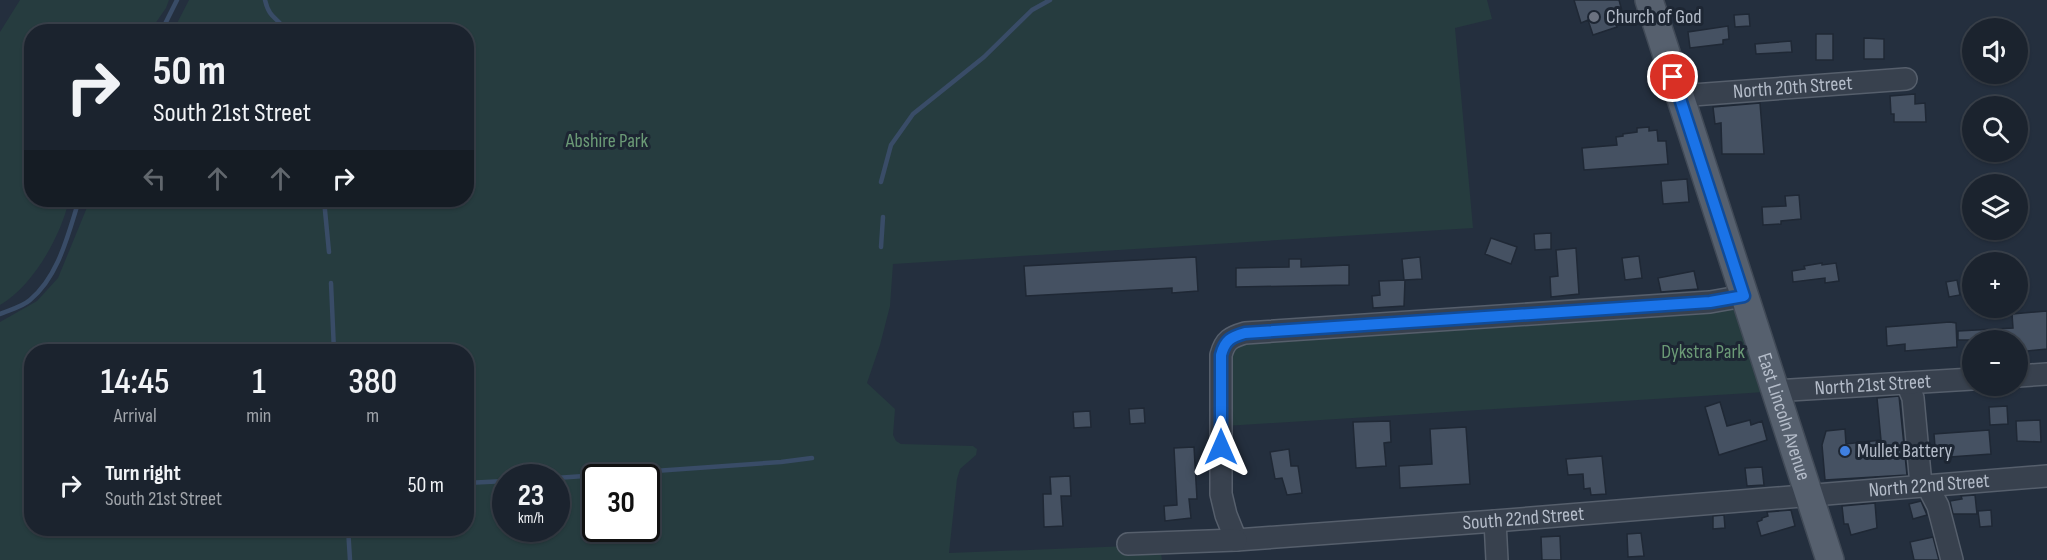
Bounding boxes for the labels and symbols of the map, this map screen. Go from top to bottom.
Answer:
place label: Church of God [1606,5,1702,29]
marker: Church of God [1587,10,1601,24]
pin [1647,51,1698,102]
street label: North 20th Street [1732,71,1853,104]
park label: Abshire Park [565,129,649,153]
park label: Dykstra Park [1661,340,1745,364]
street label: East Lincoln Avenue [1752,350,1816,484]
street label: North 21st Street [1814,370,1932,401]
position arrow [1189,415,1253,479]
place label: Mullet Battery [1857,439,1953,463]
marker: Mullet Battery [1838,444,1852,458]
speed limit sign: 30 [582,464,660,542]
street label: North 22nd Street [1868,469,1990,502]
street label: South 22nd Street [1462,502,1585,535]

